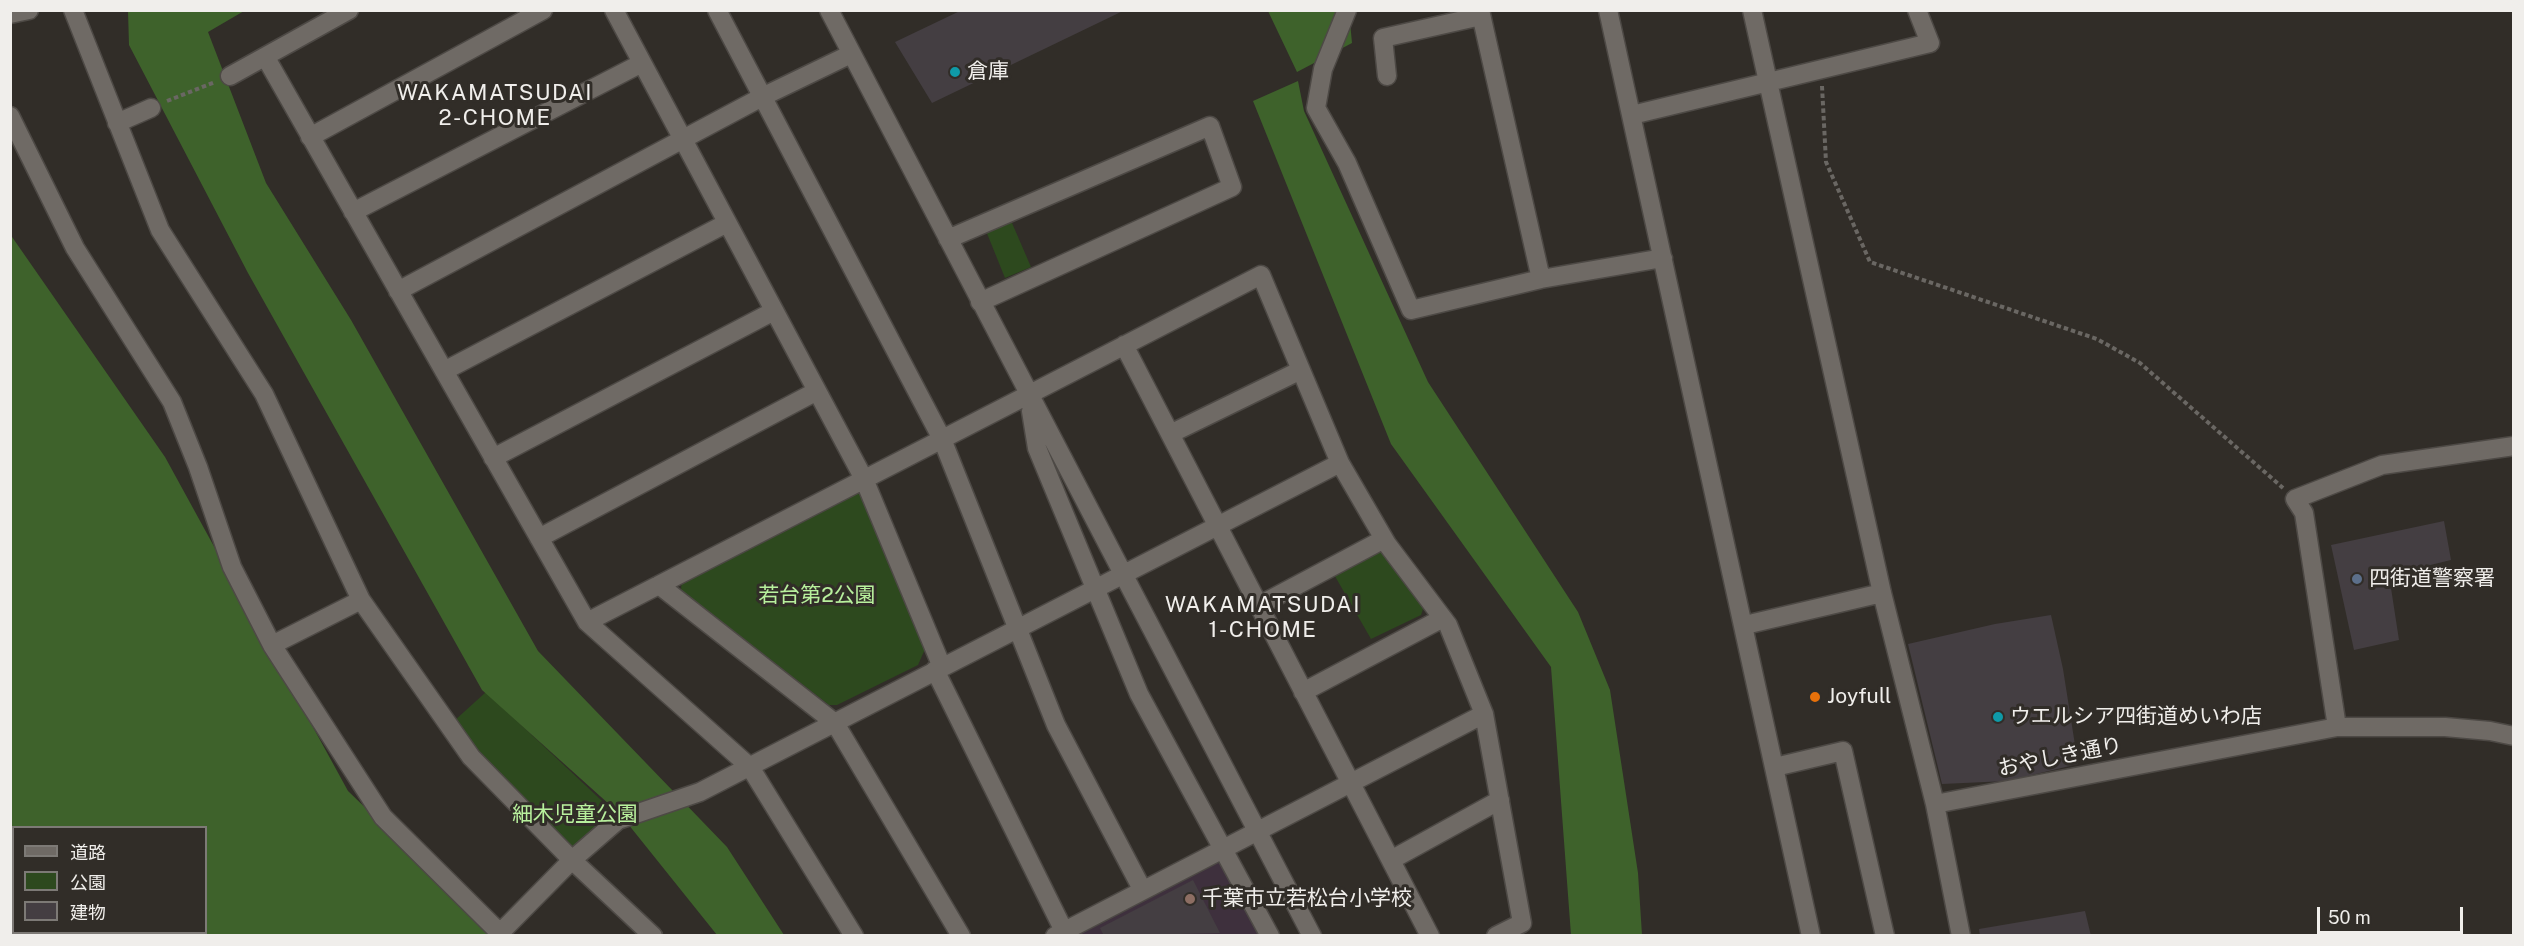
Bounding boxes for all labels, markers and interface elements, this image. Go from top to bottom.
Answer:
place label: 倉庫 [967,59,1009,85]
marker: 倉庫 [948,65,962,79]
district label: WAKAMATSUDAI 2-CHOME [397,80,593,132]
place label: 四街道警察署 [2369,566,2495,592]
marker: 四街道警察署 [2350,572,2364,586]
park label: 若台第2公園 [758,583,876,609]
district label: WAKAMATSUDAI 1-CHOME [1165,592,1361,644]
place label: Joyfull [1827,684,1891,710]
marker: Joyfull [1808,690,1822,704]
place label: ウエルシア四街道めいわ店 [2010,704,2262,730]
marker: ウエルシア四街道めいわ店 [1991,710,2005,724]
street label: おやしき通り [1996,733,2124,781]
park label: 細木児童公園 [512,802,638,828]
legend [12,826,207,934]
text: 道路 [70,842,106,863]
text: 公園 [70,872,106,893]
place label: 千葉市立若松台小学校 [1202,886,1412,912]
marker: 千葉市立若松台小学校 [1183,892,1197,906]
scale bar [2320,895,2466,933]
text: 建物 [70,902,106,923]
text: 50 m [2328,907,2371,928]

